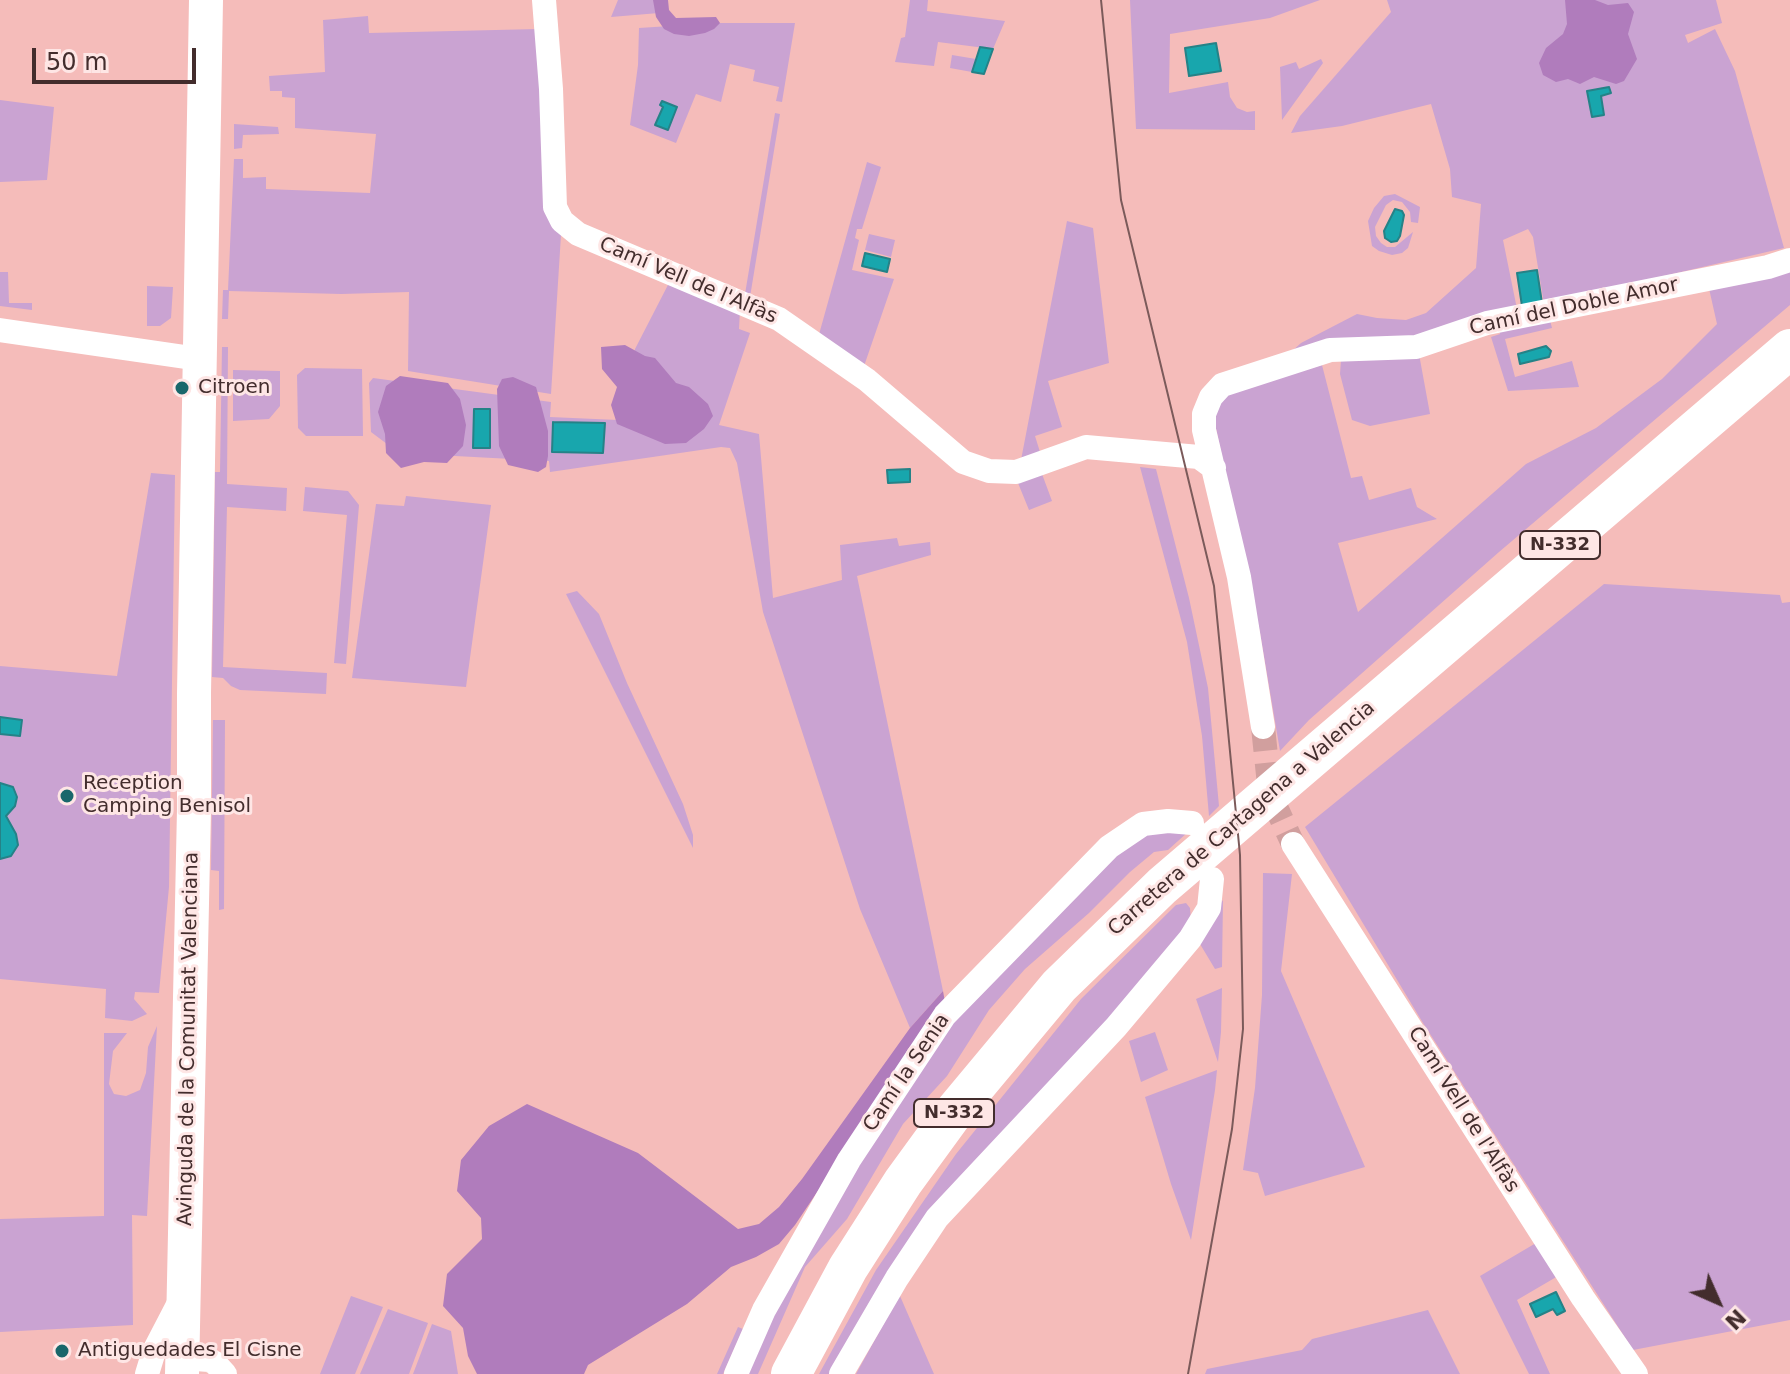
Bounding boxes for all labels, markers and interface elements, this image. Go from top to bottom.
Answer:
scale bar [36,32,200,82]
text: 50 m [46,48,108,76]
street label: Camí Vell de l'Alfàs [595,233,781,329]
street label: Camí del Doble Amor [1467,273,1681,341]
place label: Citroen [198,376,270,400]
marker: Citroen [173,379,191,397]
road number: N-332 [1520,531,1600,559]
street label: Carretera de Cartagena a Valencia [1104,697,1380,941]
place label: Reception Camping Benisol [83,772,251,819]
marker: Reception Camping Benisol [58,787,76,805]
street label: Avinguda de la Comunitat Valenciana [174,852,204,1226]
street label: Camí la Senia [859,1009,955,1137]
street label: Camí Vell de l'Alfàs [1402,1023,1524,1197]
road number: N-332 [914,1099,994,1127]
north arrow [1678,1262,1758,1342]
text: N [1720,1304,1751,1335]
place label: Antiguedades El Cisne [78,1339,302,1363]
marker: Antiguedades El Cisne [53,1342,71,1360]

